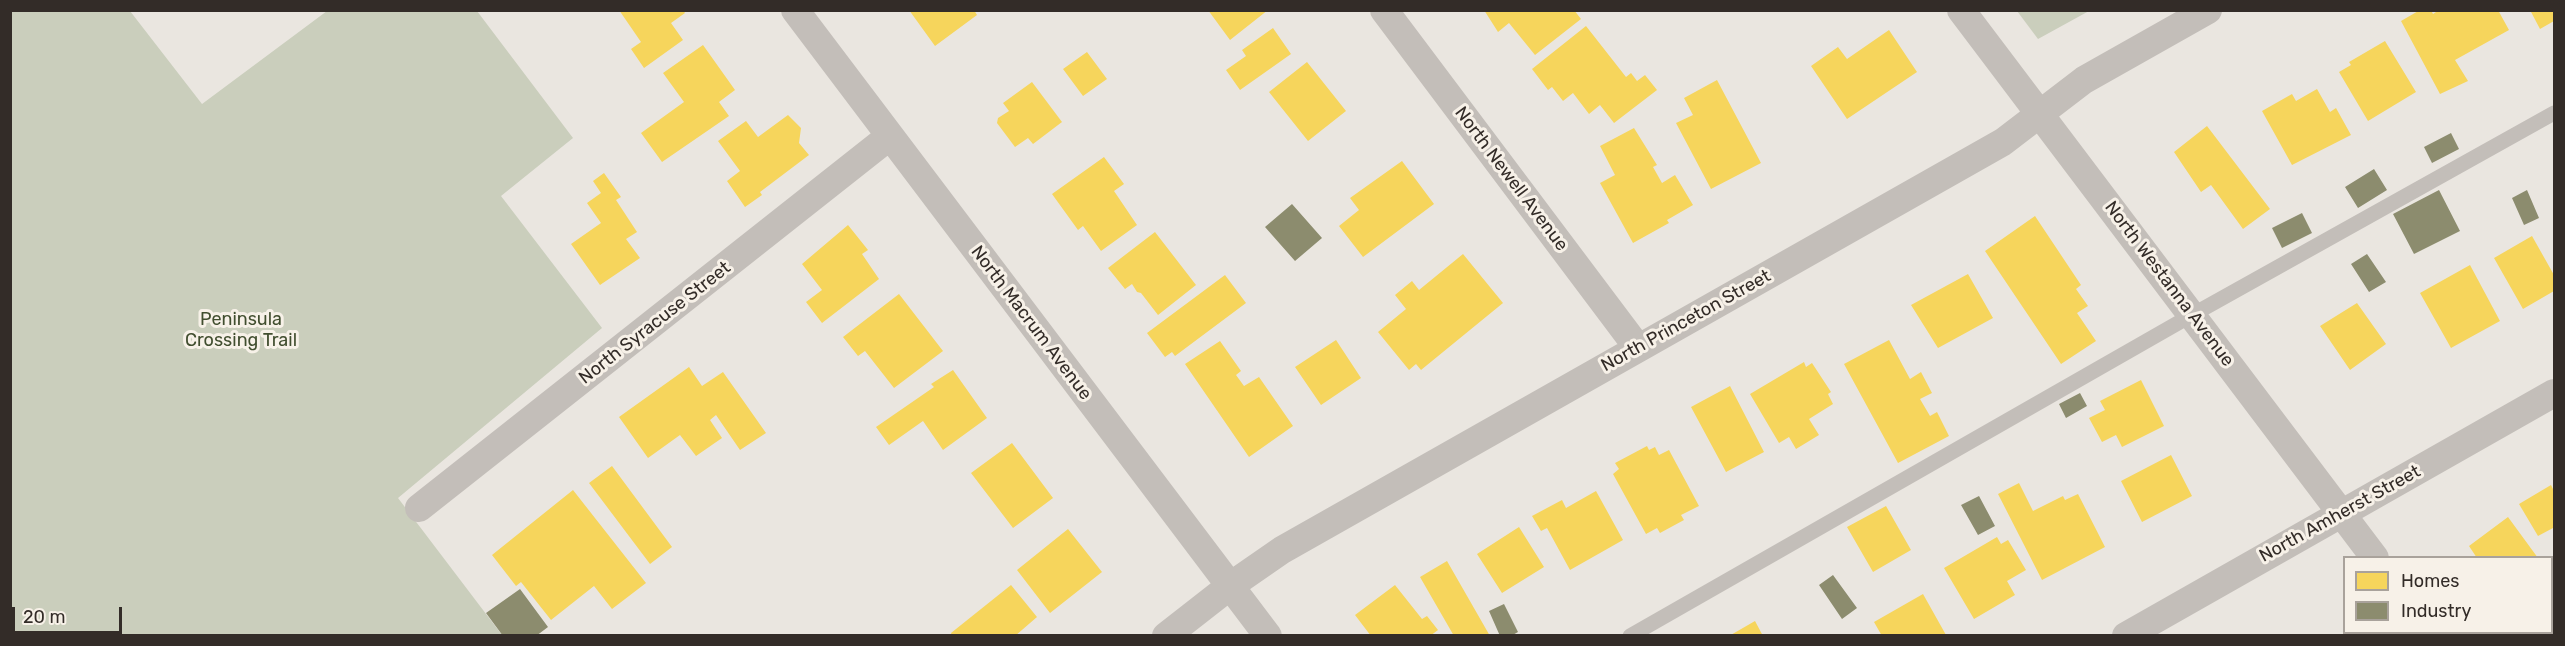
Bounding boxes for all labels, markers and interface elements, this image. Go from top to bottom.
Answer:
street label: North Newell Avenue [1450,103,1572,255]
street label: North Westanna Avenue [2100,197,2238,371]
street label: North Macrum Avenue [966,242,1096,404]
street label: North Syracuse Street [575,257,735,389]
street label: North Princeton Street [1597,265,1775,377]
park label: Peninsula Crossing Trail [185,309,297,352]
street label: North Amherst Street [2256,461,2424,567]
legend [2343,556,2553,634]
text: Homes [2401,570,2459,592]
scale bar [15,595,124,633]
text: Industry [2401,600,2471,622]
text: 20 m [23,606,65,628]

